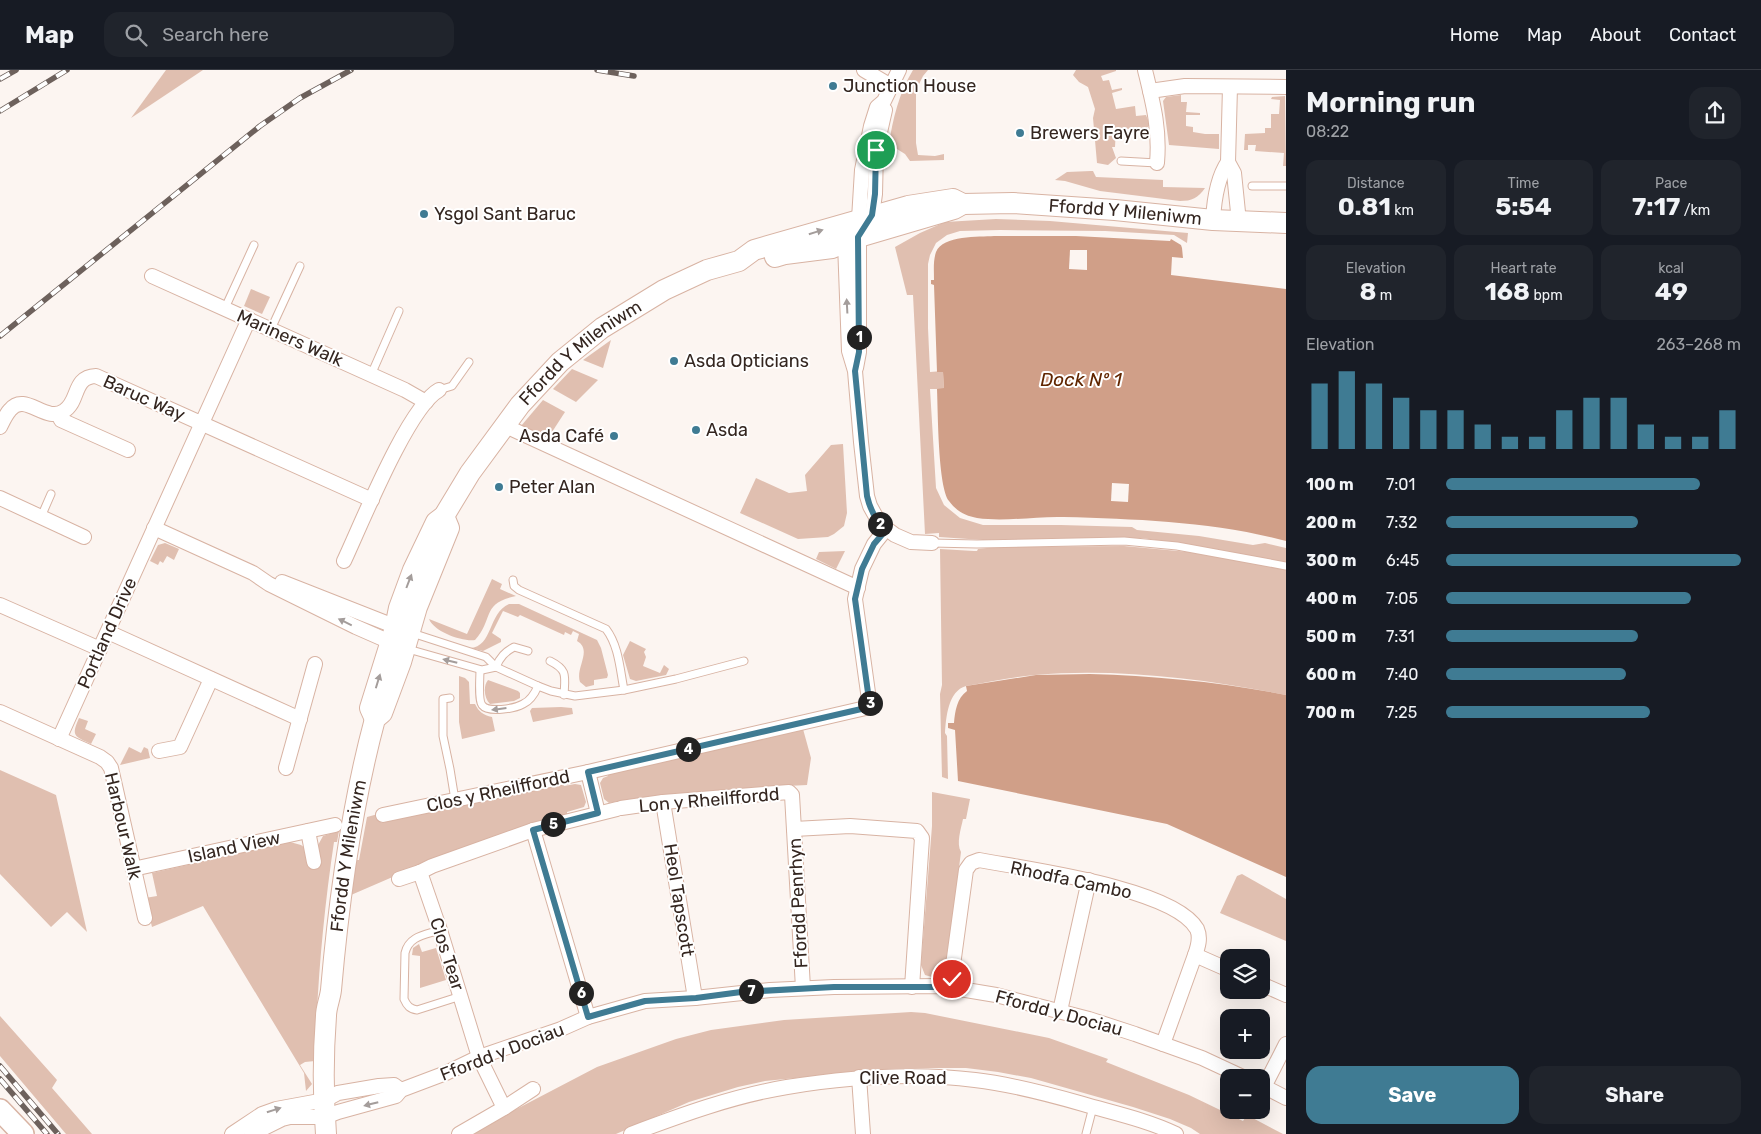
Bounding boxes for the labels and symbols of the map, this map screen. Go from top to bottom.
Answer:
place label: Junction House [843,75,976,97]
marker: Junction House [827,80,839,92]
place label: Brewers Fayre [1030,122,1150,144]
marker: Brewers Fayre [1014,127,1026,139]
pin [855,129,897,171]
street label: Ffordd Y Mileniwm [1048,194,1203,230]
place label: Ysgol Sant Baruc [434,203,576,225]
marker: Ysgol Sant Baruc [418,208,430,220]
one-way arrow [809,228,824,236]
street label: Ffordd Y Mileniwm [514,295,646,410]
one-way arrow [842,298,850,314]
street label: Mariners Walk [233,305,347,372]
pin: 1 [846,324,872,350]
place label: Asda Opticians [684,350,809,372]
marker: Asda Opticians [668,355,680,367]
water label: Dock Nº 1 [1040,368,1123,391]
street label: Baruc Way [100,370,188,426]
place label: Asda [706,419,748,441]
marker: Asda [690,424,702,436]
place label: Asda Café [519,425,604,447]
marker: Asda Café [608,430,620,442]
place label: Peter Alan [509,476,595,498]
marker: Peter Alan [493,481,505,493]
pin: 2 [868,512,892,536]
one-way arrow [405,573,413,588]
street label: Portland Drive [73,574,141,692]
one-way arrow [338,618,353,626]
one-way arrow [443,657,458,665]
one-way arrow [375,673,383,688]
pin: 3 [858,690,882,716]
one-way arrow [490,705,506,713]
pin: 4 [676,736,700,762]
street label: Clos y Rheilffordd [424,765,572,817]
street label: Harbour Walk [100,770,146,883]
street label: Ffordd Y Mileniwm [326,778,371,933]
street label: Lon y Rheilffordd [638,783,780,817]
pin: 5 [540,812,566,836]
street label: Island View [186,826,282,868]
street label: Ffordd Penrhyn [784,837,812,969]
street label: Heol Tapscott [659,842,699,958]
street label: Rhodfa Cambo [1008,856,1134,904]
street label: Clos Tear [425,915,469,993]
pin [931,958,973,1000]
pin: 7 [738,978,764,1004]
pin: 6 [568,980,594,1006]
street label: Ffordd y Dociau [993,985,1125,1041]
street label: Ffordd y Dociau [437,1018,567,1086]
street label: Clive Road [859,1067,947,1089]
one-way arrow [364,1100,379,1108]
one-way arrow [267,1106,282,1113]

